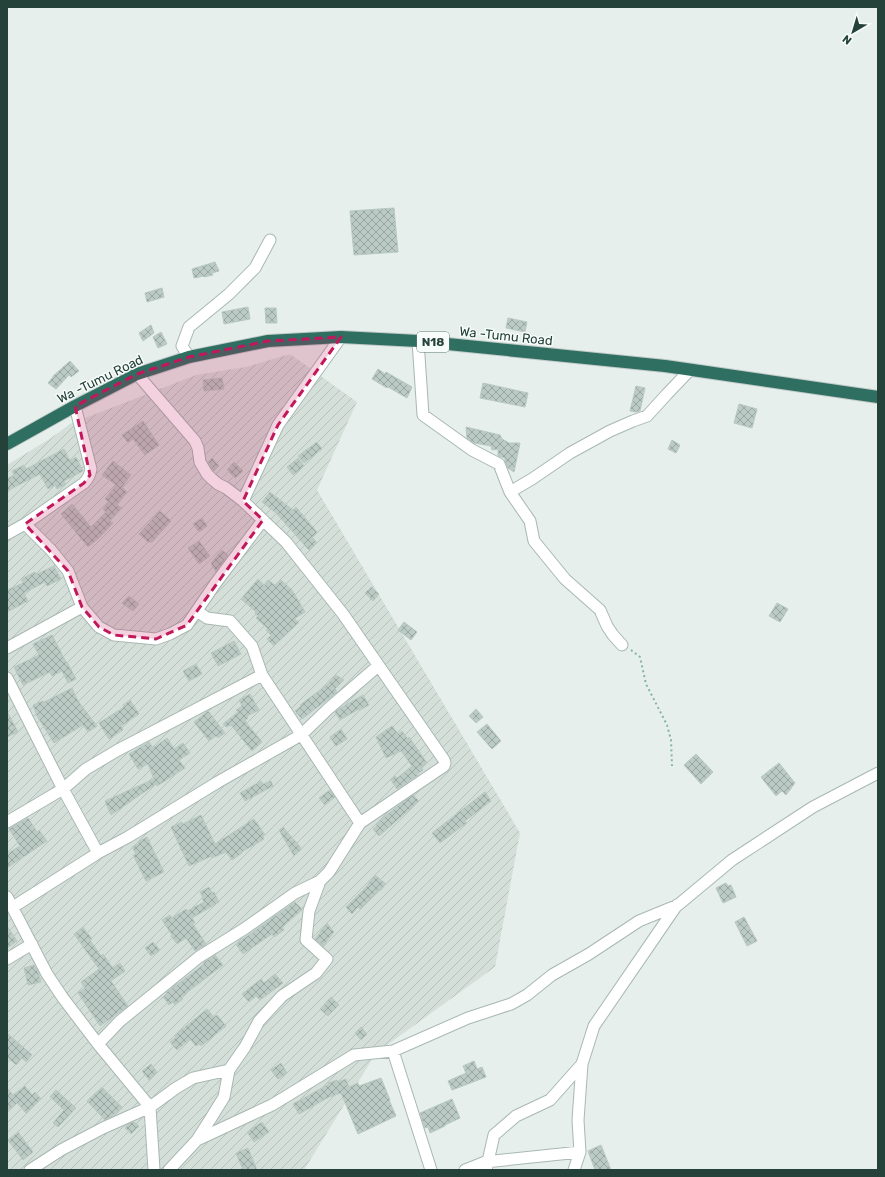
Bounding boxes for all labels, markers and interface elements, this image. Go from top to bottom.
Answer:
north arrow [833,12,873,52]
text: N [840,32,854,47]
street label: Wa -Tumu Road [459,324,553,348]
road number: N18 [417,332,449,352]
street label: Wa -Tumu Road [55,352,145,406]

